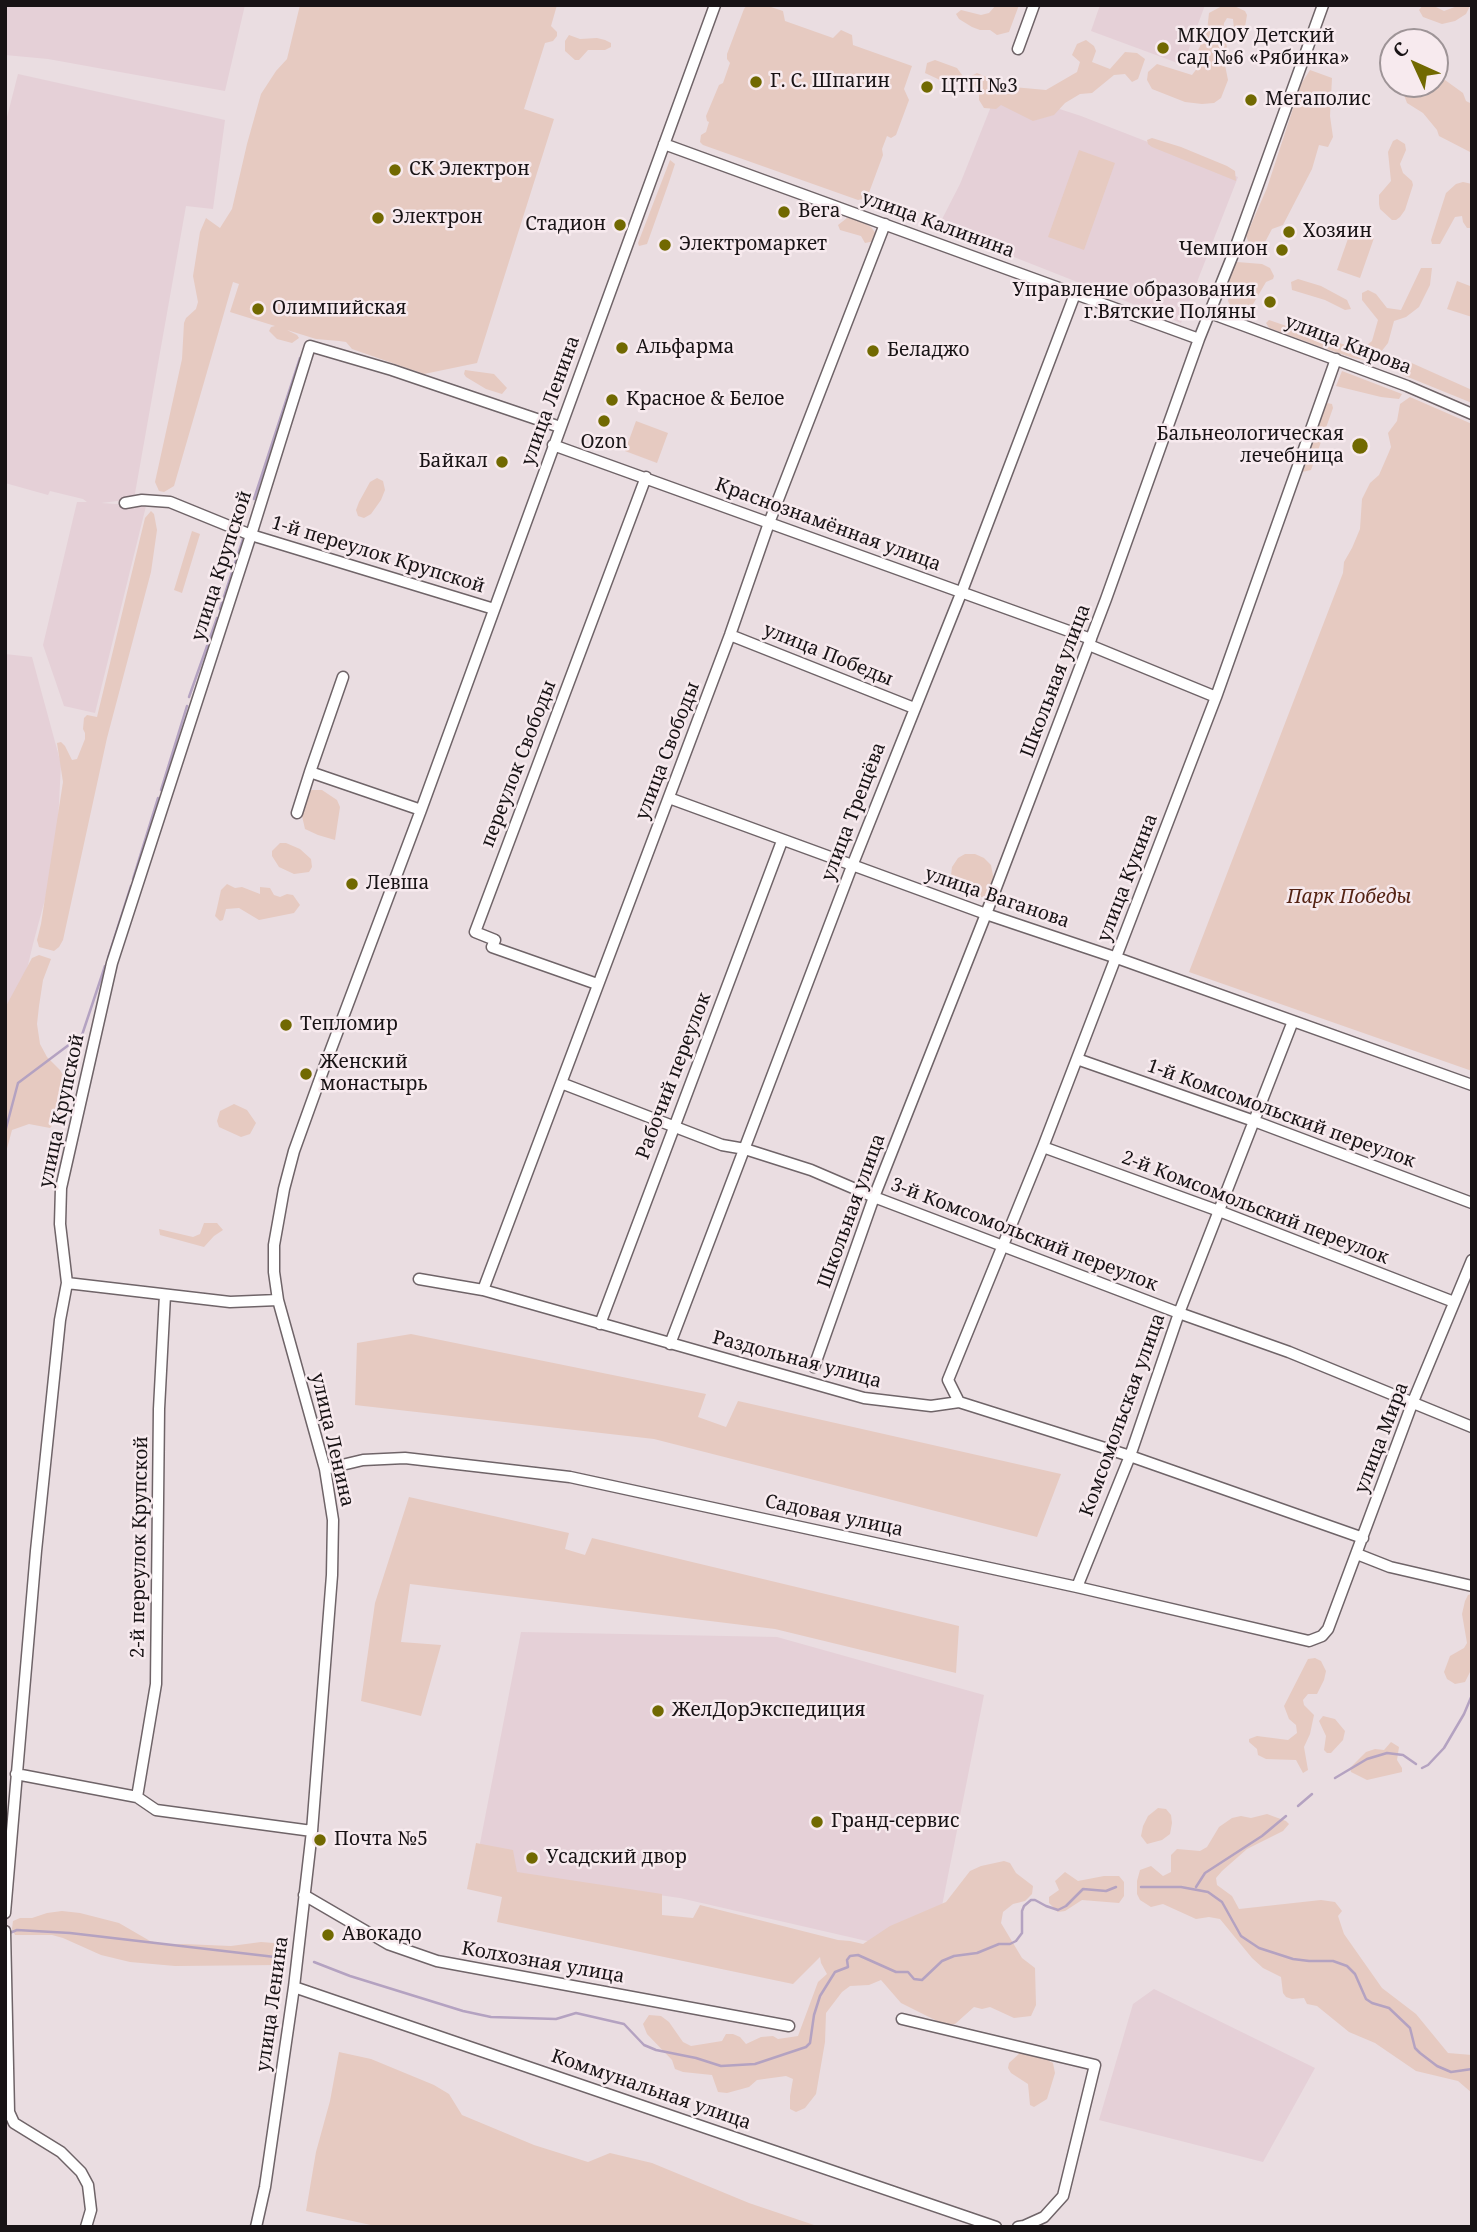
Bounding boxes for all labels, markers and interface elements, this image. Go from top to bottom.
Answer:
place label: МКДОУ Детский сад №6 «Рябинка» [1177,26,1350,70]
north arrow [1379,28,1449,98]
text: С [1387,36,1414,63]
marker: МКДОУ Детский сад №6 «Рябинка» [1155,40,1171,56]
place label: Г. С. Шпагин [770,71,890,93]
marker: Г. С. Шпагин [748,74,764,90]
place label: ЦТП №3 [941,76,1018,98]
marker: ЦТП №3 [919,79,935,95]
place label: Мегаполис [1265,89,1371,111]
marker: Мегаполис [1243,92,1259,108]
place label: СК Электрон [409,159,530,181]
marker: СК Электрон [387,162,403,178]
street label: улица Калинина [858,187,1018,263]
place label: Вега [798,201,840,223]
marker: Вега [776,204,792,220]
place label: Электрон [392,207,483,229]
marker: Электрон [370,210,386,226]
place label: Стадион [525,214,606,236]
marker: Стадион [612,217,628,233]
place label: Хозяин [1303,221,1372,243]
marker: Хозяин [1281,224,1297,240]
place label: Электромаркет [679,234,827,256]
marker: Электромаркет [657,237,673,253]
place label: Чемпион [1179,239,1268,261]
marker: Чемпион [1274,242,1290,258]
place label: Управление образования г.Вятские Поляны [1013,280,1256,324]
marker: Управление образования г.Вятские Поляны [1262,294,1278,310]
place label: Олимпийская [272,298,407,320]
marker: Олимпийская [250,301,266,317]
street label: улица Кирова [1281,310,1415,380]
street label: улица Ленина [517,333,585,469]
place label: Альфарма [636,337,734,359]
marker: Альфарма [614,340,630,356]
place label: Беладжо [887,340,970,362]
marker: Беладжо [865,343,881,359]
place label: Красное & Белое [626,389,784,411]
marker: Красное & Белое [604,392,620,408]
marker: Ozon [596,413,612,429]
place label: Бальнеологическая лечебница [1157,424,1344,468]
place label: Ozon [580,432,628,454]
marker: Бальнеологическая лечебница [1350,436,1370,456]
place label: Байкал [419,451,488,473]
marker: Байкал [494,454,510,470]
street label: Краснознамённая улица [712,474,944,576]
street label: улица Крупской [187,488,257,644]
street label: 1-й переулок Крупской [268,512,488,598]
street label: Школьная улица [1016,601,1096,761]
street label: улица Победы [760,619,896,691]
street label: переулок Свободы [477,677,561,851]
street label: улица Свободы [631,679,705,823]
street label: улица Трещёва [817,739,891,885]
street label: улица Кукина [1093,811,1163,945]
street label: улица Ваганова [922,863,1072,933]
place label: Левша [366,873,429,895]
marker: Левша [344,876,360,892]
park label: Парк Победы [1287,887,1411,909]
street label: Рабочий переулок [632,989,716,1163]
place label: Тепломир [300,1014,398,1036]
marker: Тепломир [278,1017,294,1033]
street label: улица Крупской [35,1032,89,1190]
place label: Женский монастырь [320,1052,428,1096]
street label: 1-й Комсомольский переулок [1144,1055,1418,1173]
marker: Женский монастырь [298,1066,314,1082]
street label: Школьная улица [814,1131,890,1291]
street label: 2-й Комсомольский переулок [1118,1146,1392,1270]
street label: 3-й Комсомольский переулок [887,1173,1161,1297]
street label: Комсомольская улица [1076,1310,1170,1520]
street label: Раздольная улица [710,1326,884,1394]
street label: улица Ленина [306,1371,358,1509]
street label: улица Мира [1350,1379,1414,1497]
street label: 2-й переулок Крупской [127,1436,153,1658]
street label: Садовая улица [763,1490,905,1542]
place label: ЖелДорЭкспедиция [672,1700,866,1722]
marker: ЖелДорЭкспедиция [650,1703,666,1719]
place label: Гранд-сервис [831,1811,959,1833]
marker: Гранд-сервис [809,1814,825,1830]
place label: Почта №5 [334,1829,428,1851]
marker: Почта №5 [312,1832,328,1848]
place label: Усадский двор [546,1847,687,1869]
marker: Усадский двор [524,1850,540,1866]
place label: Авокадо [342,1924,422,1946]
marker: Авокадо [320,1927,336,1943]
street label: улица Ленина [252,1935,294,2073]
street label: Колхозная улица [460,1937,626,1989]
street label: Коммунальная улица [548,2045,754,2135]

